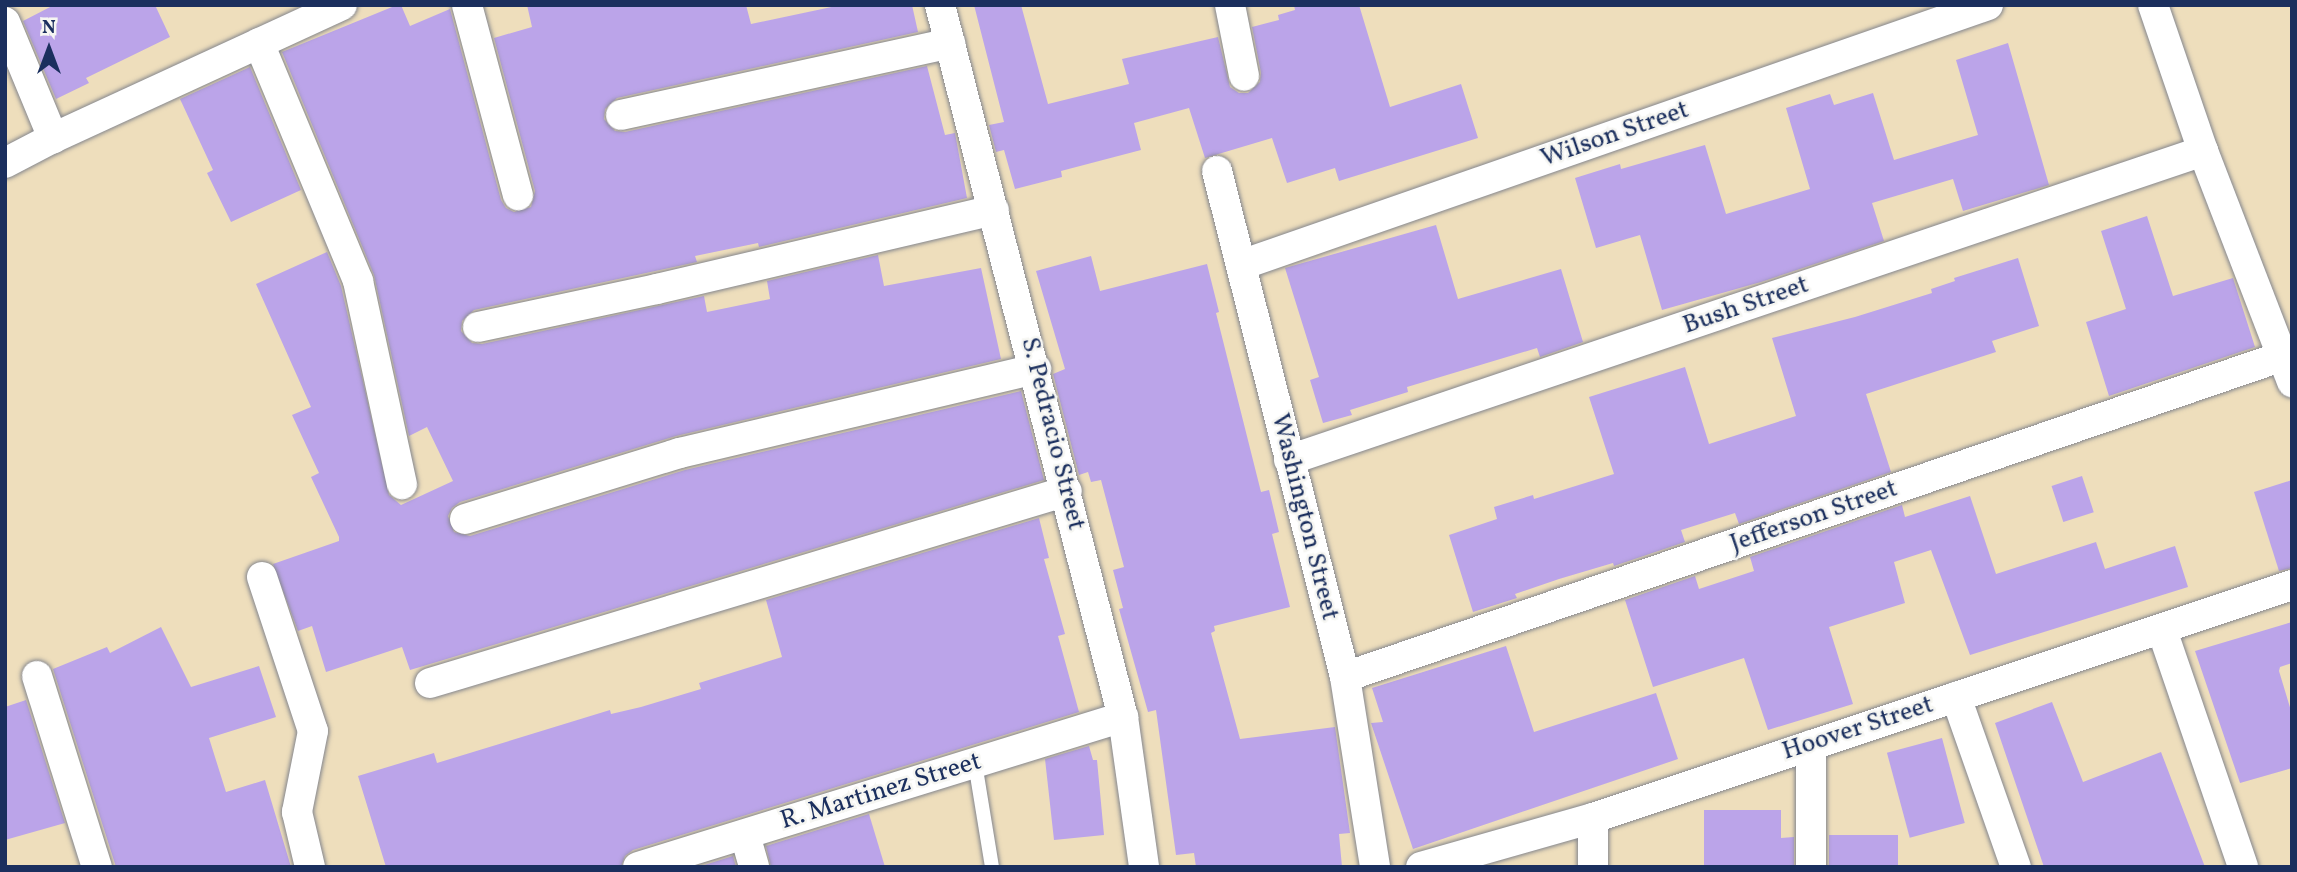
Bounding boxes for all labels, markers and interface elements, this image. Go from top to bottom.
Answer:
north arrow [14,14,84,84]
text: N [42,15,56,41]
street label: Wilson Street [1537,95,1693,175]
street label: Bush Street [1679,270,1813,342]
street label: S. Pedracio Street [1013,334,1091,534]
street label: Washington Street [1263,410,1345,624]
street label: Jefferson Street [1726,474,1902,560]
street label: Hoover Street [1779,690,1937,768]
street label: R. Martinez Street [777,747,985,837]

